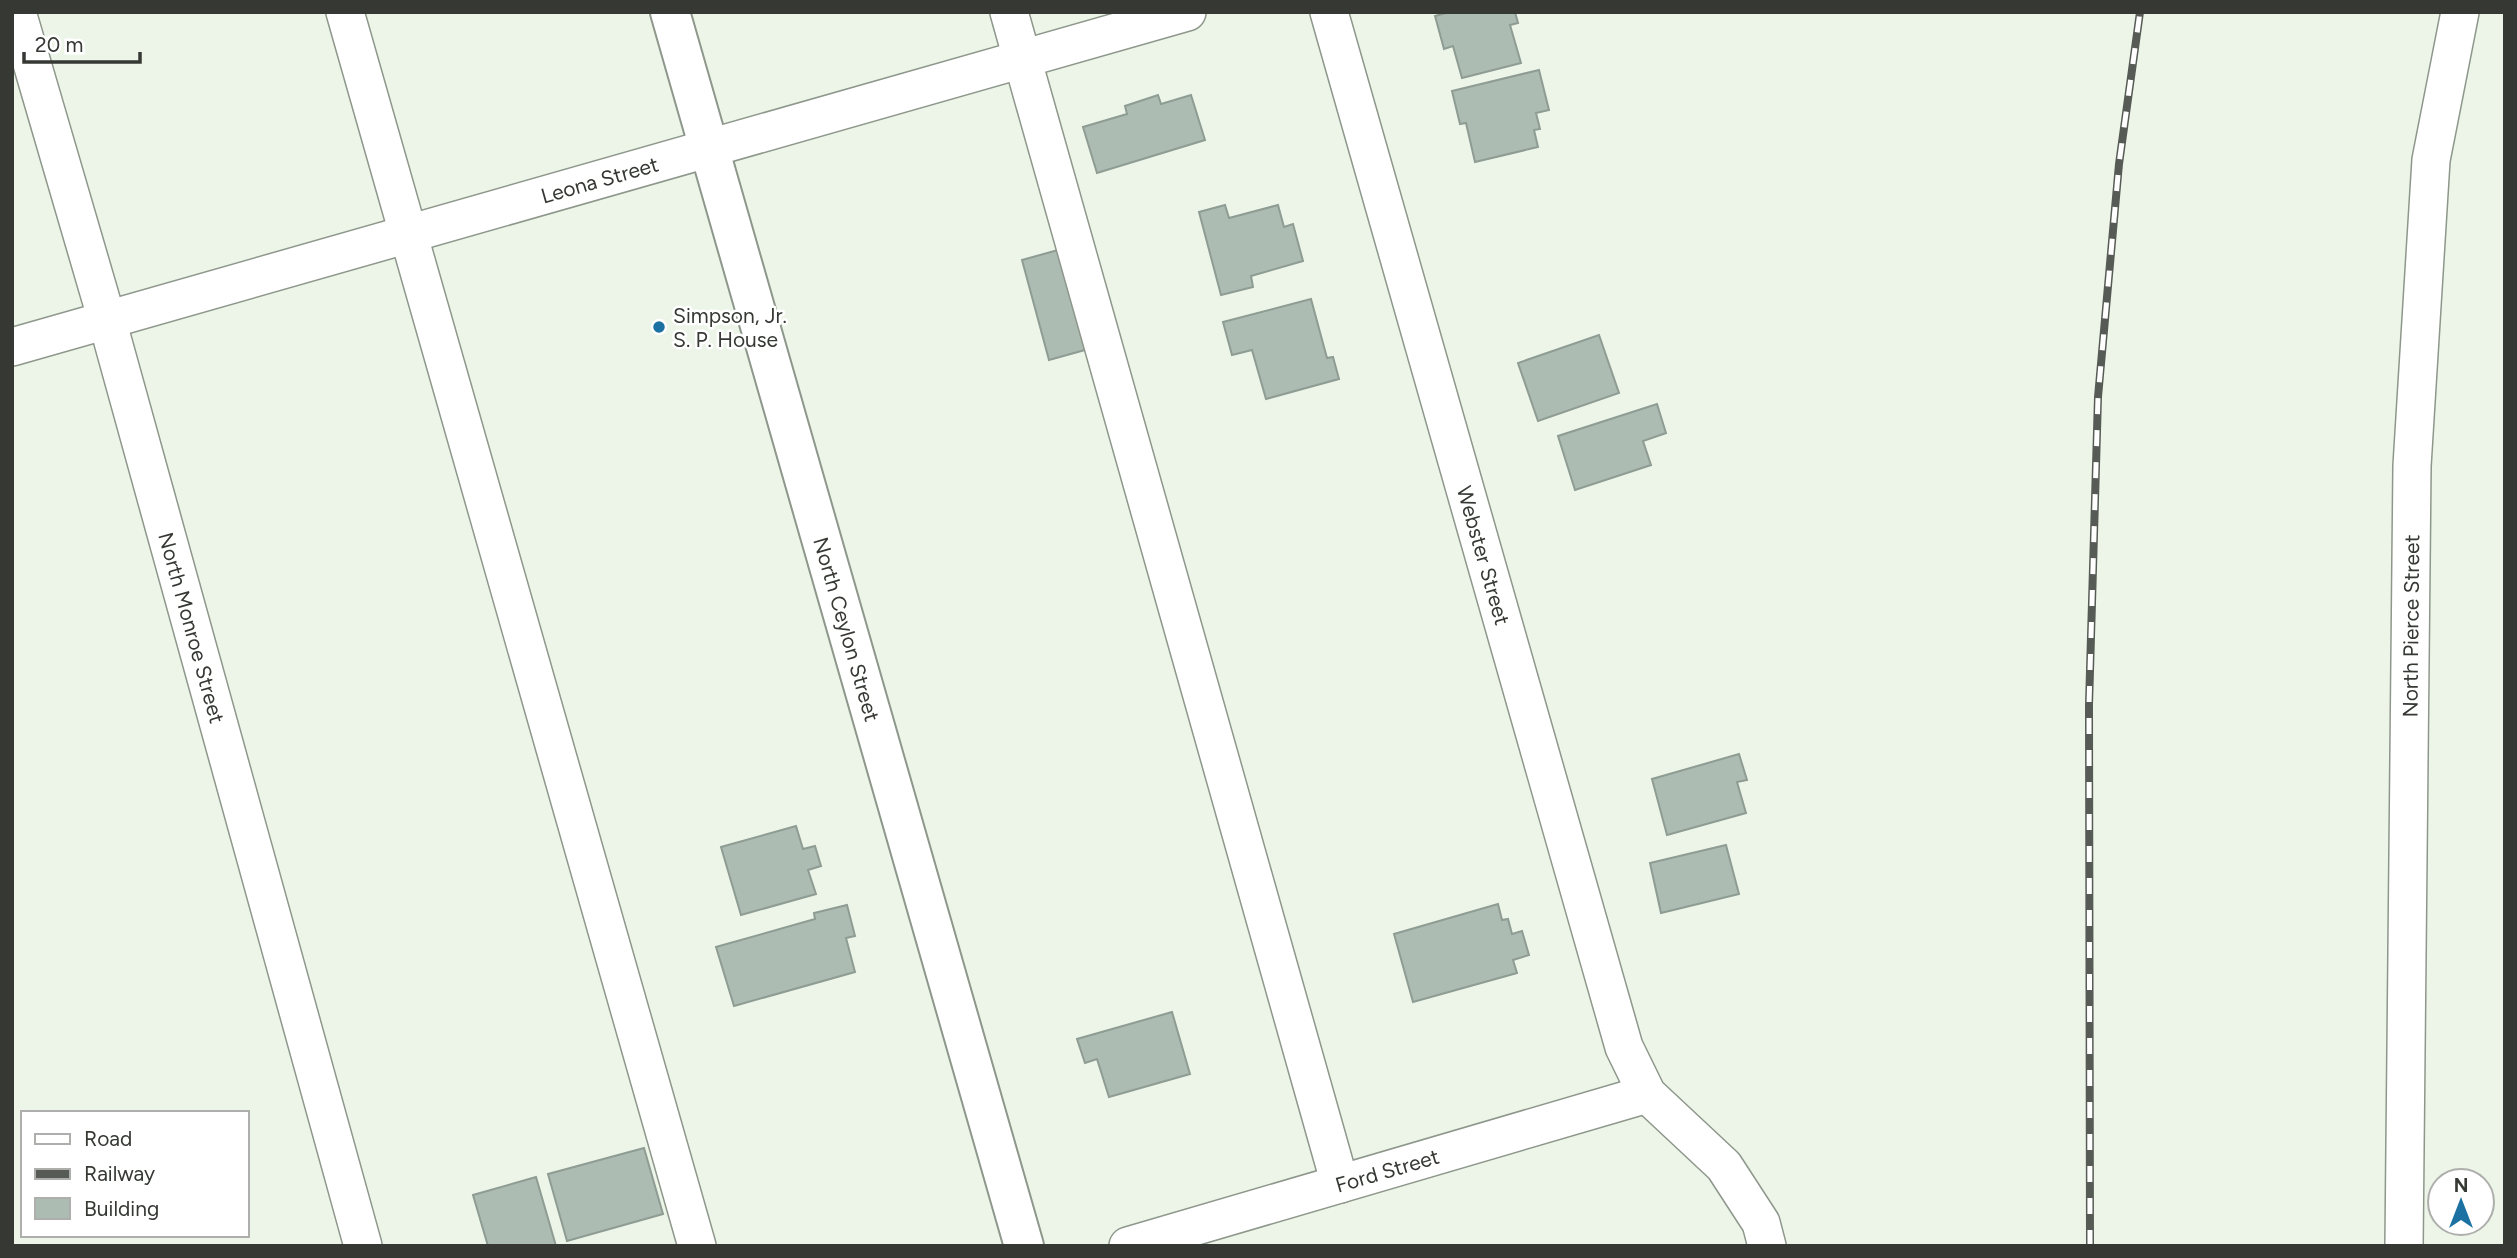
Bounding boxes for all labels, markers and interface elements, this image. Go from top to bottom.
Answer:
scale bar [24,21,140,65]
text: 20 m [35,32,83,57]
street label: Leona Street [538,151,661,208]
place label: Simpson, Jr. S. P. House [673,303,787,352]
marker: Simpson, Jr. S. P. House [651,319,667,335]
street label: Webster Street [1452,483,1516,628]
street label: North Monroe Street [154,529,230,726]
street label: North Ceylon Street [809,534,885,724]
street label: North Pierce Street [2397,534,2424,718]
legend [21,1111,248,1237]
text: Road [84,1126,132,1151]
street label: Ford Street [1332,1143,1442,1197]
text: Railway [84,1161,155,1186]
north arrow [2426,1167,2496,1237]
text: N [2454,1174,2468,1197]
text: Building [84,1196,159,1221]

